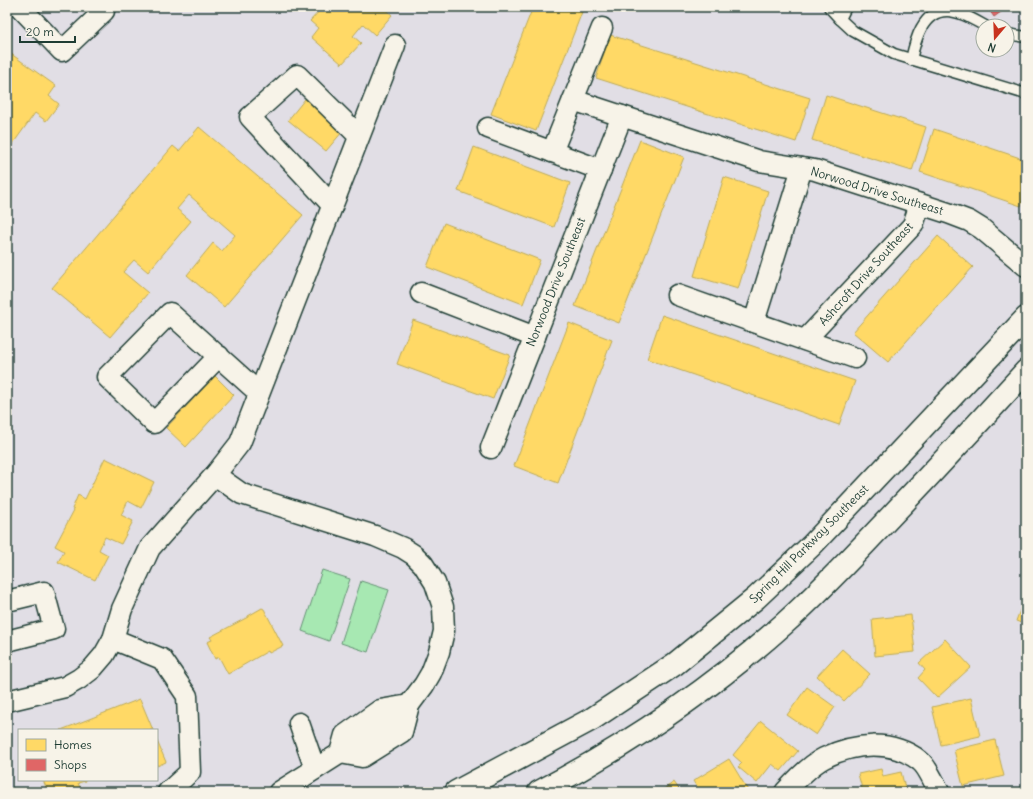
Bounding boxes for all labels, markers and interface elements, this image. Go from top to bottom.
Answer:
scale bar [20,18,75,44]
north arrow [975,18,1015,58]
text: 20 m [26,24,54,39]
text: N [986,40,998,55]
street label: Norwood Drive Southeast [809,163,945,218]
street label: Norwood Drive Southeast [523,215,588,349]
street label: Ashcroft Drive Southeast [815,219,916,328]
street label: Spring Hill Parkway Southeast [746,481,871,606]
legend [18,729,158,781]
text: Homes [54,737,92,752]
text: Shops [54,757,87,772]

